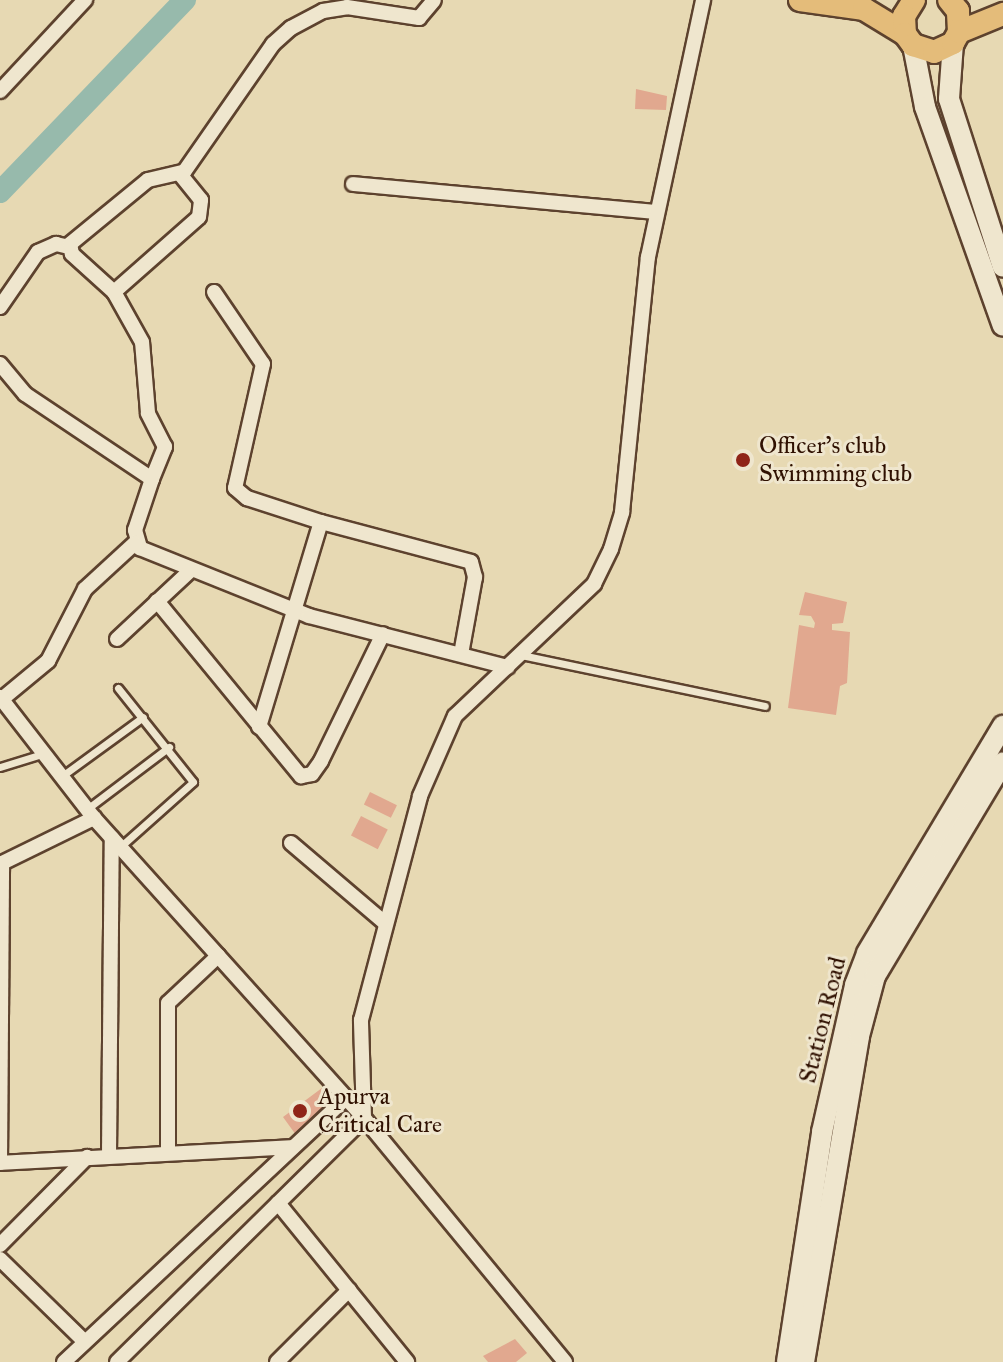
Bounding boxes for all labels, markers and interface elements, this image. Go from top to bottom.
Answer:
place label: Officer's club Swimming club [759,432,912,488]
marker: Officer's club Swimming club [734,451,752,469]
street label: Station Road [793,954,853,1086]
place label: Apurva Critical Care [318,1083,442,1139]
marker: Apurva Critical Care [289,1100,311,1122]

